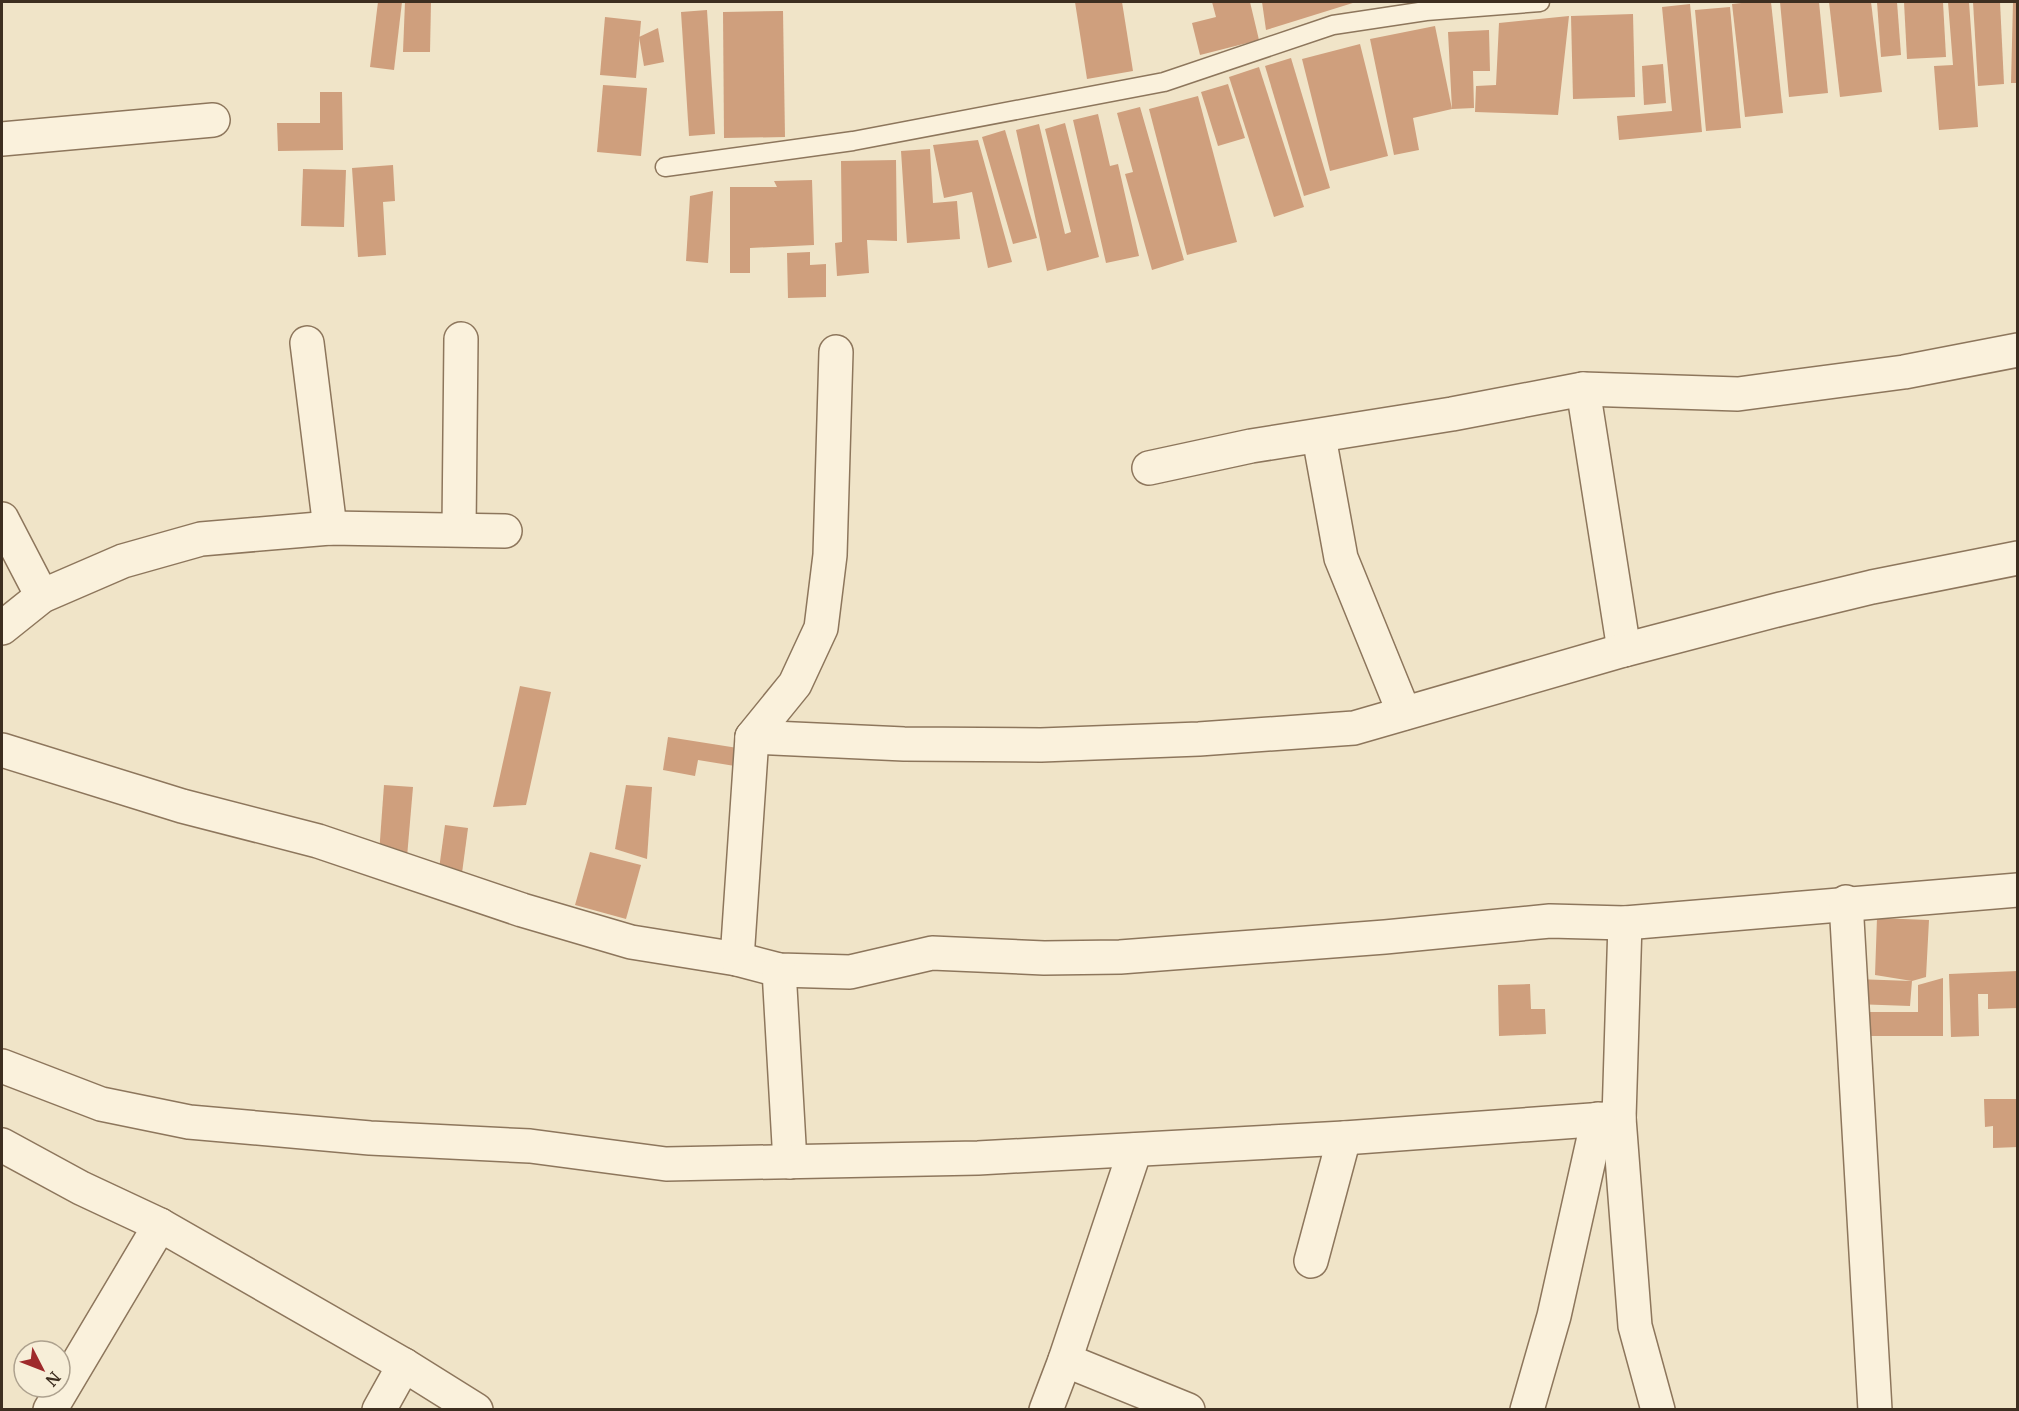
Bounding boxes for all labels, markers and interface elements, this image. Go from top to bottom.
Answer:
north arrow [12,1339,72,1399]
text: N [41,1368,65,1391]

